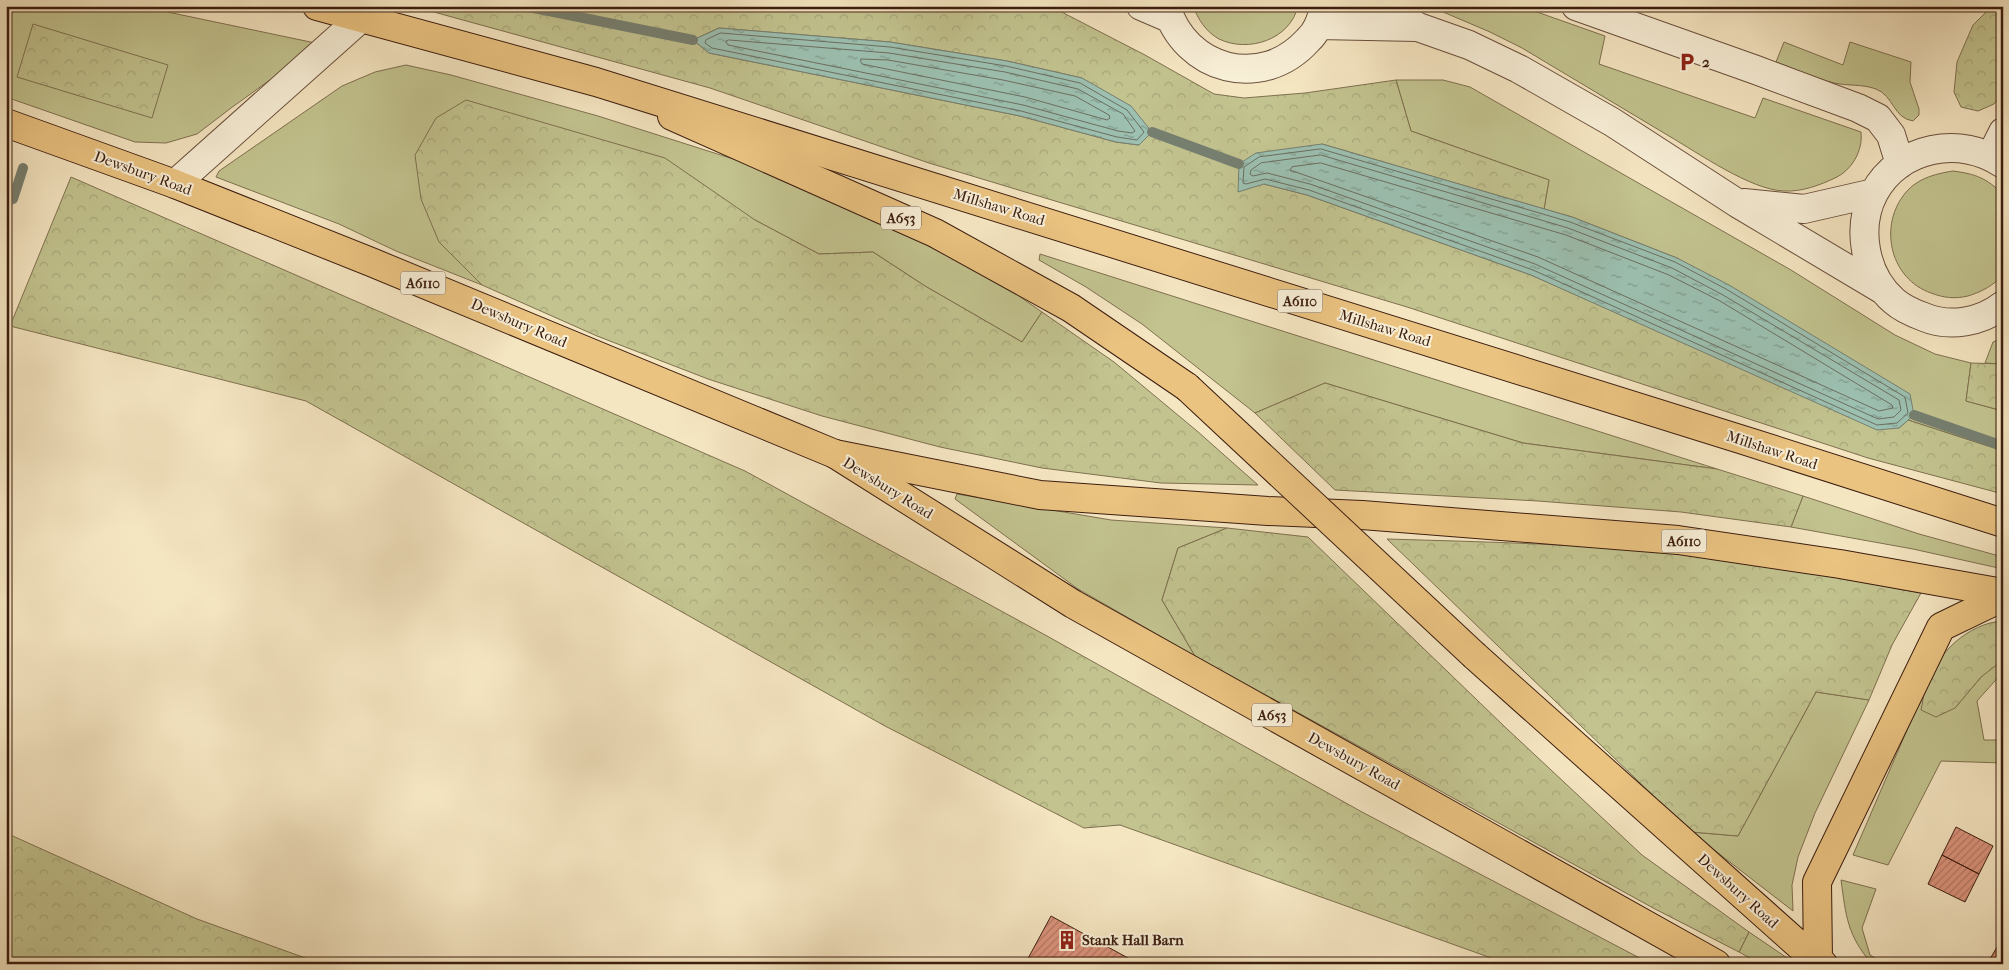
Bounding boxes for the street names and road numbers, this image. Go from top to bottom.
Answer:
street label: Dewsbury Road [92,147,195,199]
street label: Millshaw Road [951,185,1048,230]
road number: A653 [881,207,921,230]
road number: A6110 [400,272,446,294]
road number: A6110 [1278,290,1322,312]
street label: Dewsbury Road [468,295,571,352]
street label: Millshaw Road [1337,306,1434,351]
street label: Millshaw Road [1724,427,1821,473]
street label: Dewsbury Road [840,453,937,523]
road number: A6110 [1662,530,1706,552]
road number: A653 [1252,704,1292,726]
street label: Dewsbury Road [1305,728,1404,794]
street label: Dewsbury Road [1694,850,1783,933]

